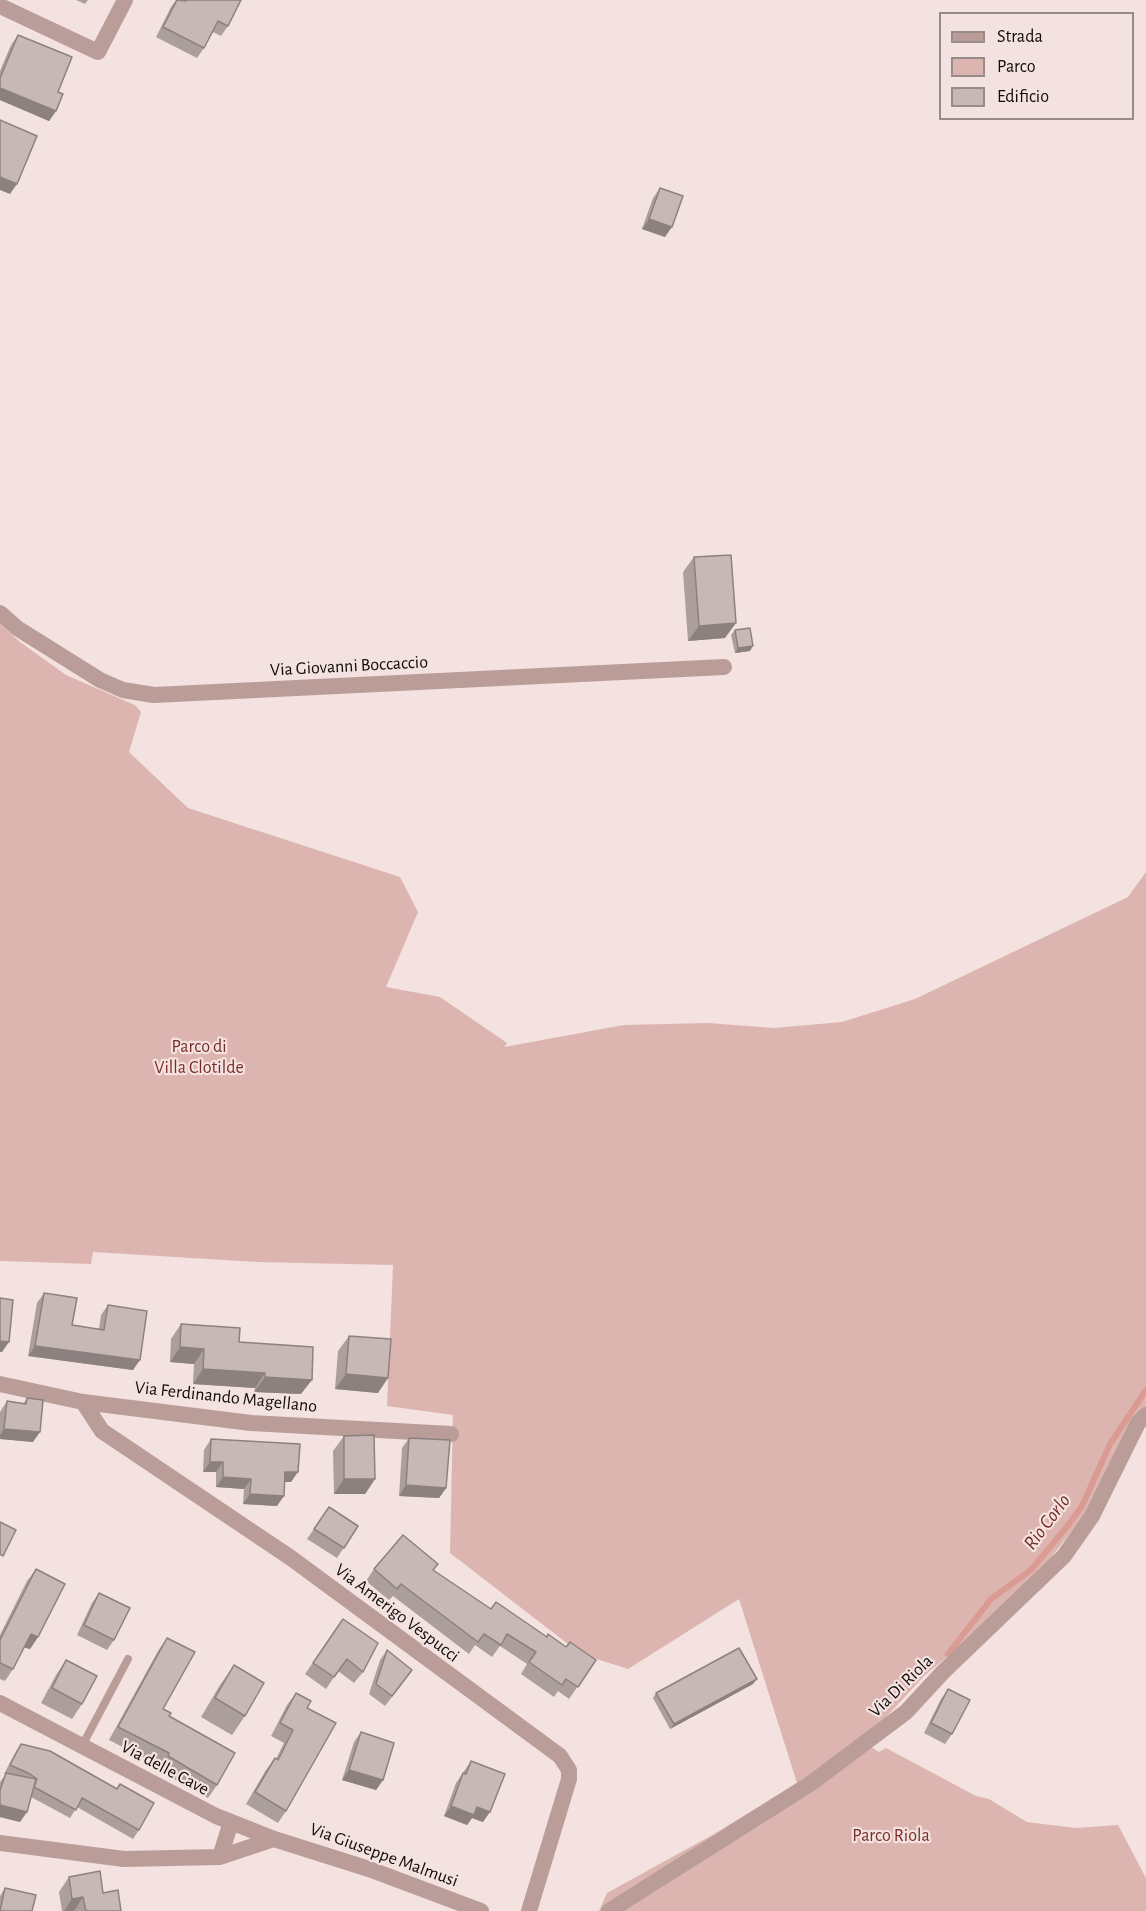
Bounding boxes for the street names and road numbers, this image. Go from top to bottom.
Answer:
street label: Via Giovanni Boccaccio [270,651,428,681]
street label: Via Ferdinando Magellano [134,1377,318,1417]
street label: Via Amerigo Vespucci [330,1559,464,1667]
street label: Via Di Riola [864,1650,938,1722]
street label: Via delle Cave [117,1736,213,1800]
street label: Via Giuseppe Malmusi [307,1818,461,1892]

